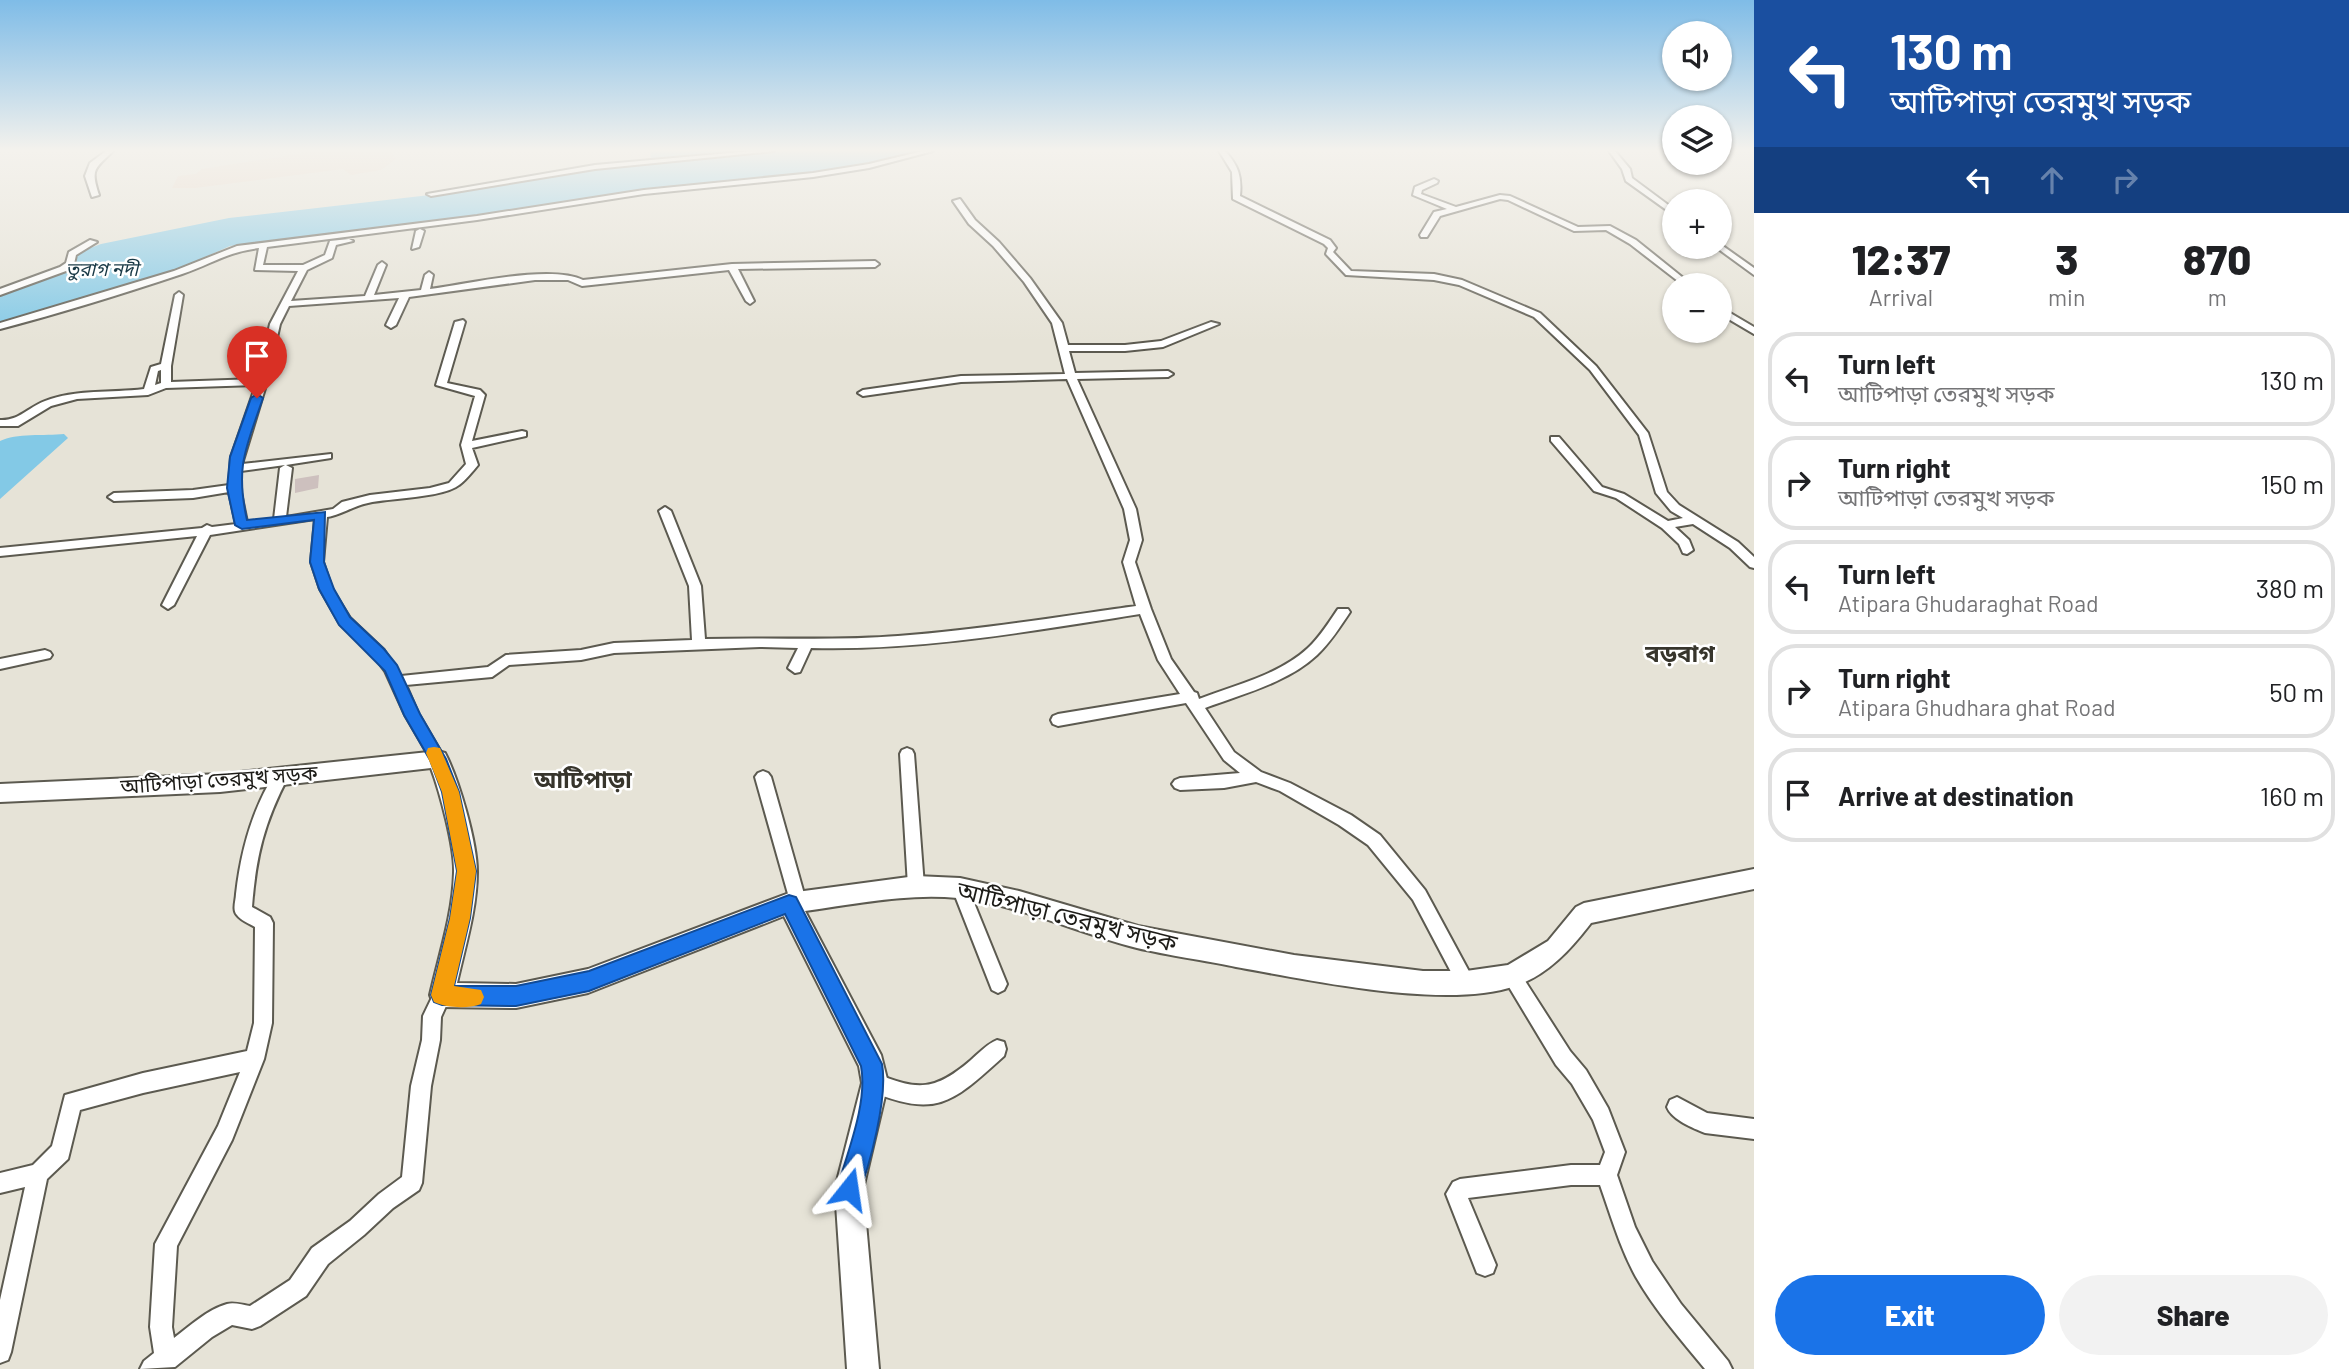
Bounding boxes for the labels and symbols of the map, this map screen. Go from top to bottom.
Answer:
water label: তুরাগ নদী [66,257,142,281]
pin [227,326,287,398]
district label: বড়বাগ [1644,638,1715,667]
street label: আটিপাড়া তেরমুখ সড়ক [118,759,319,799]
district label: আটিপাড়া [533,764,633,793]
street label: আটিপাড়া তেরমুখ সড়ক [953,874,1181,958]
position arrow [812,1152,886,1226]

